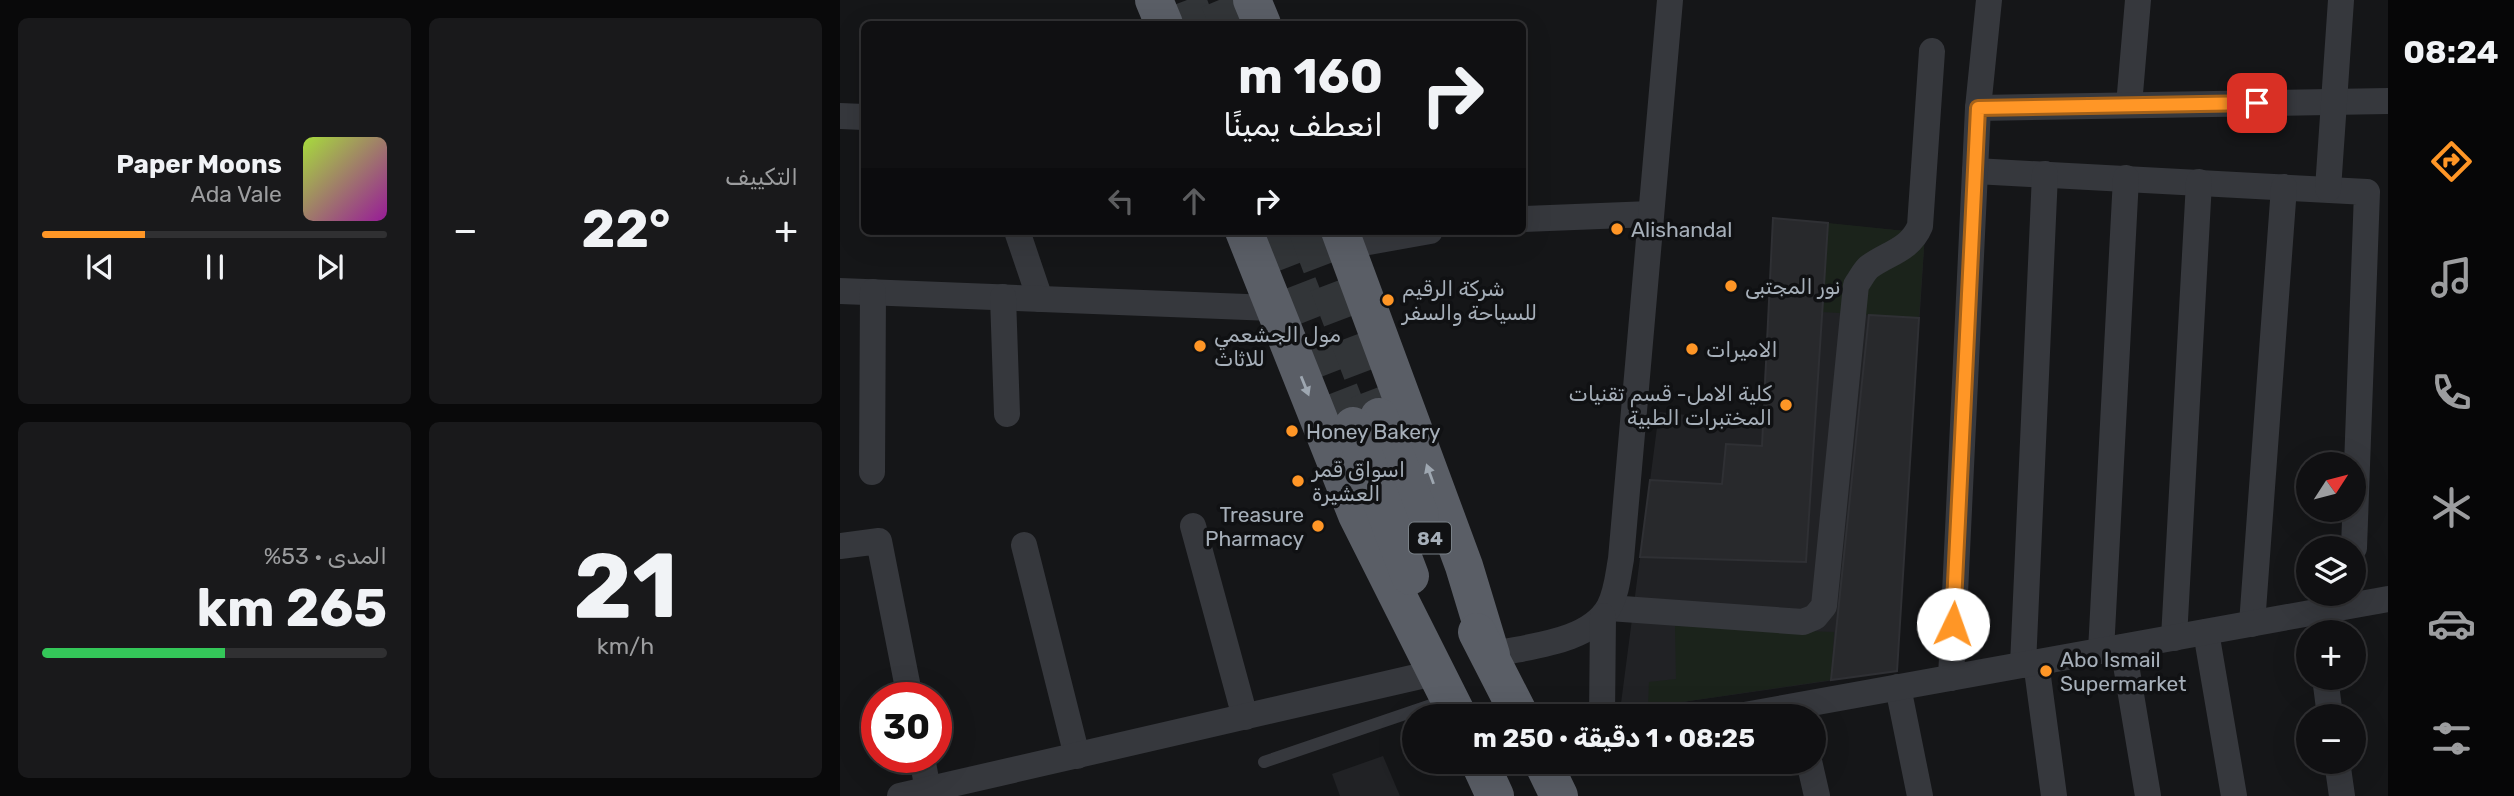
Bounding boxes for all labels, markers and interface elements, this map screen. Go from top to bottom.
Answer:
text: 08:24 [2403,33,2499,71]
text: 160 m [1238,47,1383,105]
icon: right [1407,49,1498,140]
pin [2227,73,2287,133]
icon: arrive [2238,84,2276,122]
text: انعطف يمينًا [1223,106,1383,144]
icon: directions [2427,137,2476,186]
text: Paper Moons [116,149,282,180]
text: التكييف [725,163,798,191]
text: Ada Vale [190,180,282,208]
icon: left [1102,182,1140,220]
icon: ahead [1175,182,1213,220]
icon: right [1248,182,1286,220]
text: 22° [582,198,671,260]
text: − [453,207,478,253]
text: + [774,207,798,253]
place label: Alishandal [1631,217,1732,242]
marker: Alishandal [1609,221,1625,237]
icon: previous [81,248,119,286]
icon: pause [196,248,234,286]
icon: next [311,248,349,286]
icon: music [2427,253,2476,302]
place label: نور المجتبى [1745,274,1841,299]
place label: شركة الرقيم للسياحة والسفر [1400,276,1537,326]
marker: نور المجتبى [1723,278,1739,294]
marker: شركة الرقيم للسياحة والسفر [1380,292,1396,308]
place label: مول الجشعمي للاثاث [1214,322,1341,371]
place label: الاميرات [1706,337,1778,362]
marker: مول الجشعمي للاثاث [1192,338,1208,354]
marker: الاميرات [1684,341,1700,357]
icon: phone [2427,368,2476,417]
one-way arrow [1299,375,1310,396]
place label: كلية الامل- قسم تقنيات المختبرات الطبية [1569,381,1773,430]
marker: كلية الامل- قسم تقنيات المختبرات الطبية [1778,397,1794,413]
place label: Honey Bakery [1306,419,1441,444]
marker: Honey Bakery [1284,423,1300,439]
north arrow [2296,452,2366,522]
map controls [2296,452,2366,774]
place label: اسواق قمر العشيرة [1310,457,1405,506]
one-way arrow [1425,464,1436,485]
marker: اسواق قمر العشيرة [1290,473,1306,489]
icon: climate [2427,483,2476,532]
place label: Treasure Pharmacy [1205,502,1304,551]
marker: Treasure Pharmacy [1310,518,1326,534]
road number: 84 [1409,523,1451,554]
text: 21 [573,532,678,640]
button: layers [2296,536,2366,606]
text: المدى · 53% [264,542,387,570]
text: 265 km [197,577,387,639]
position arrow [1916,587,1990,661]
icon: car [2427,599,2476,648]
button: + [2296,620,2366,690]
text: km/h [597,632,654,660]
place label: Abo Ismail Supermarket [2060,647,2186,696]
marker: Abo Ismail Supermarket [2038,663,2054,679]
speed limit sign: 30 [861,682,952,773]
button: − [2296,704,2366,774]
icon: filters [2427,714,2476,763]
text: 08:25 · 1 دقيقة · 250 m [1473,723,1755,754]

